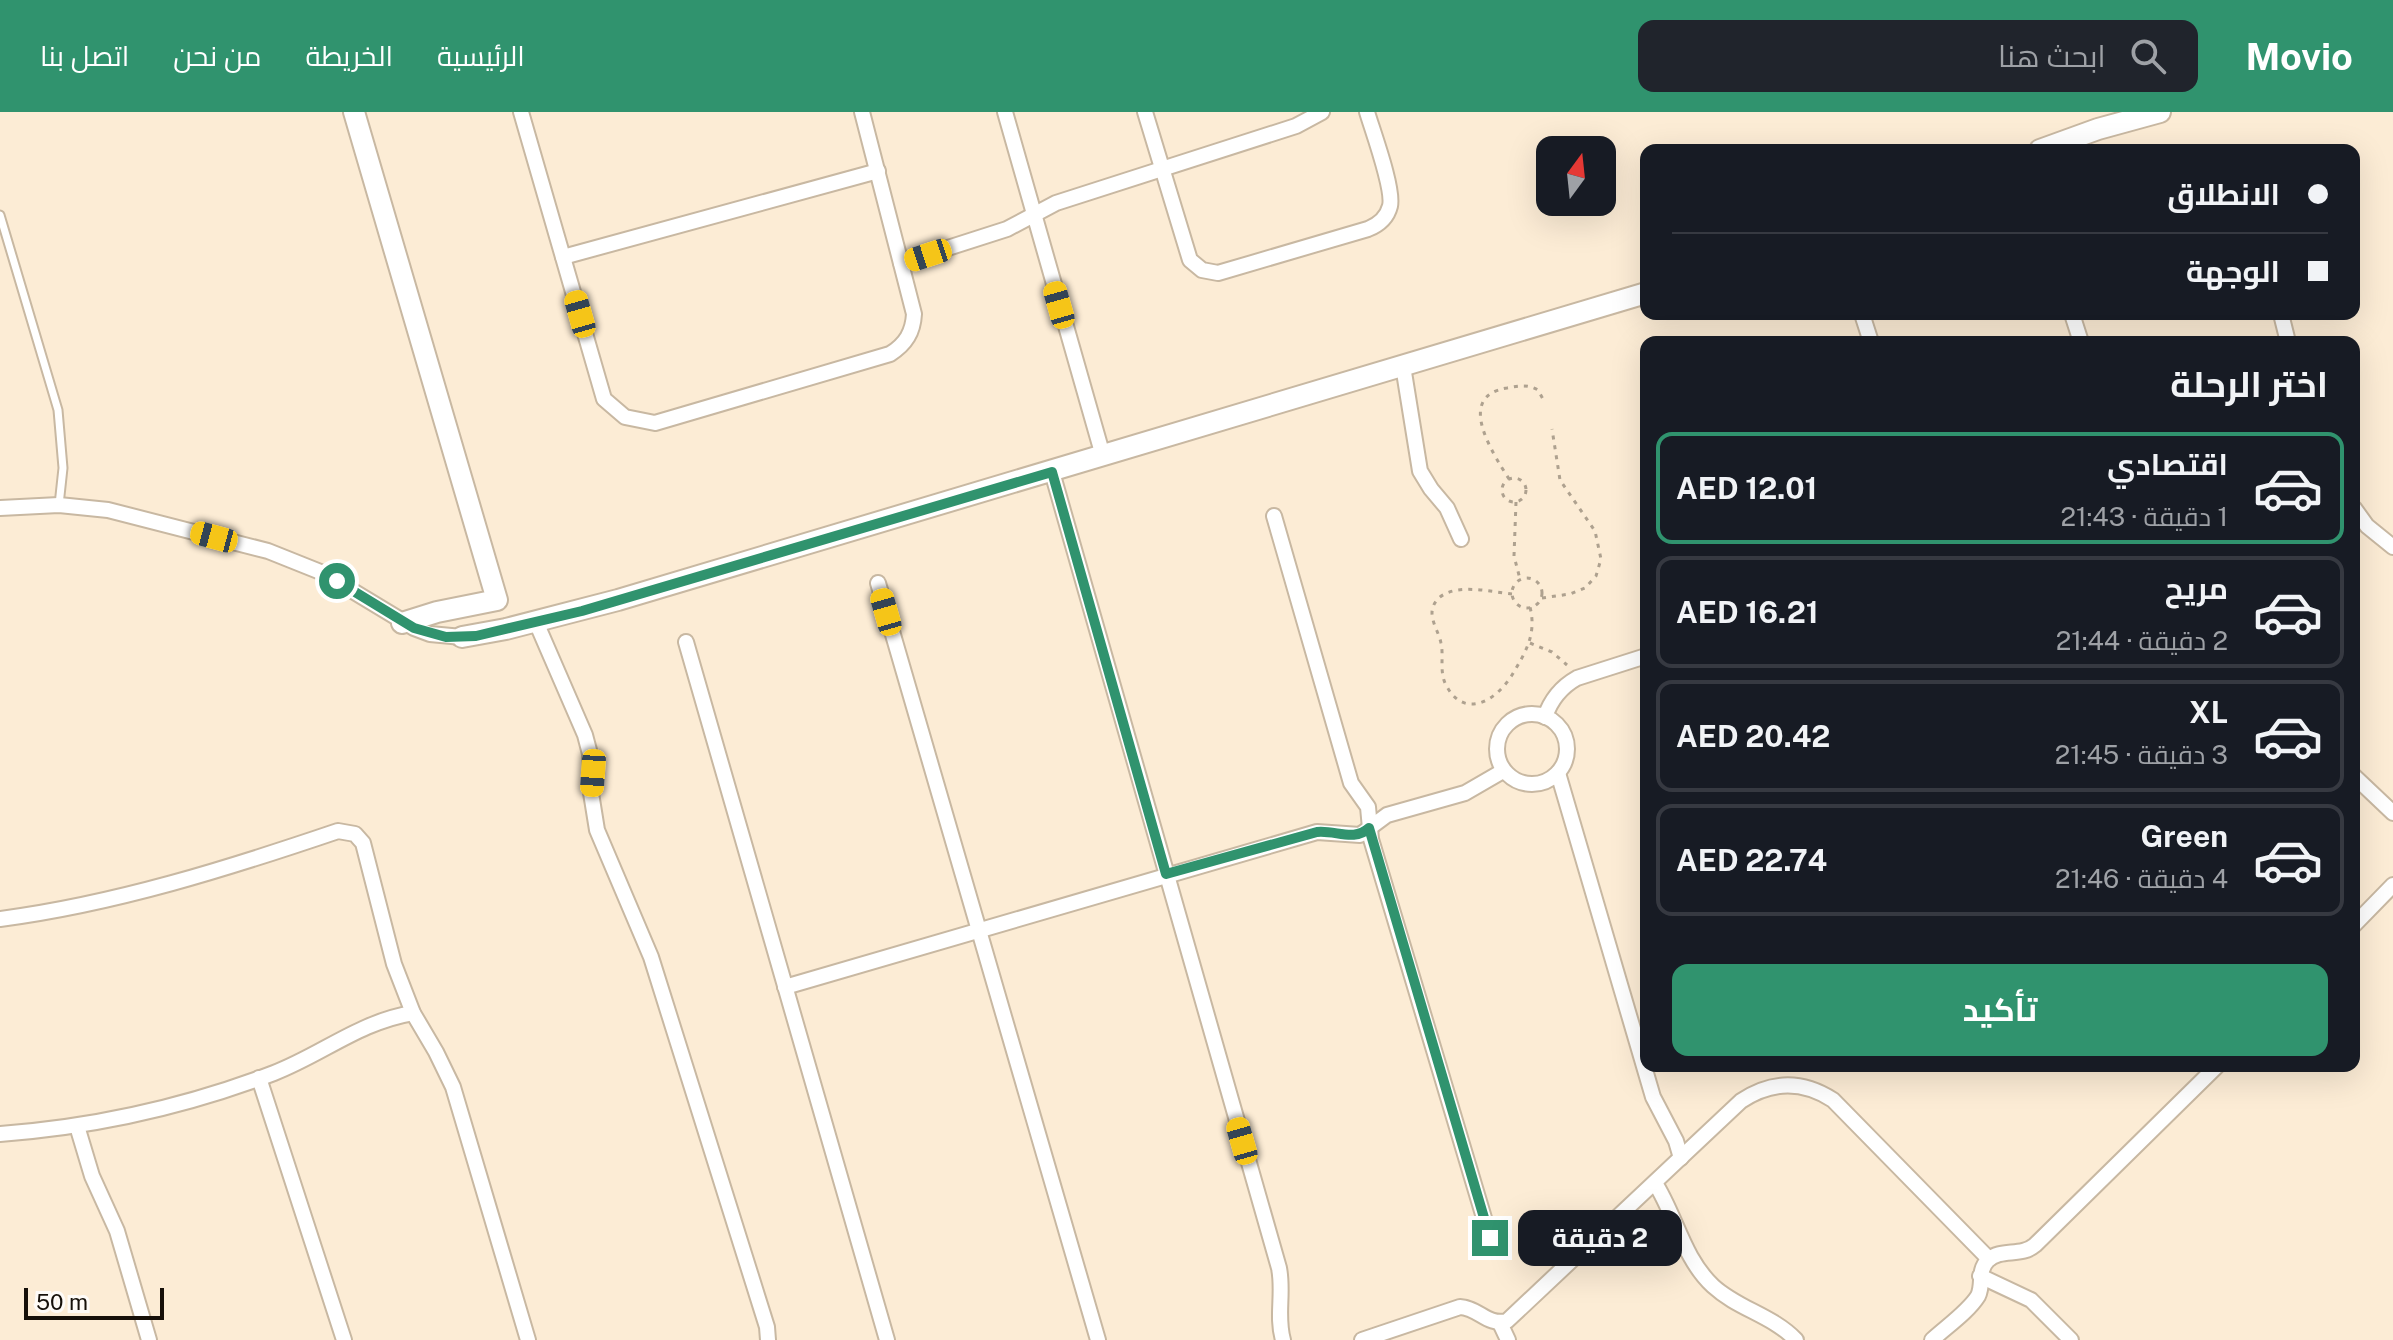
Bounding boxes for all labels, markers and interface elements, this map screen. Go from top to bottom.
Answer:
search box [1638,20,2198,92]
icon: search [2126,34,2170,78]
text: Movio [2246,34,2353,79]
text: ابحث هنا [1998,38,2106,74]
text: اتصل بنا [40,39,129,72]
text: من نحن [173,39,262,72]
text: الخريطة [306,39,393,72]
text: الرئيسية [437,39,525,72]
north arrow [1536,136,1616,216]
map controls [1536,136,1616,216]
text: الانطلاق [2167,176,2280,212]
car [901,236,955,274]
text: الوجهة [2186,253,2280,289]
car [1041,279,1077,331]
car [562,288,598,340]
text: اختر الرحلة [2170,363,2328,405]
text: اقتصادي [2107,446,2228,482]
icon: car [2252,452,2324,524]
text: AED 12.01 [1676,470,1817,506]
text: 1 دقيقة · 21:43 [2061,501,2228,532]
car [188,519,240,555]
route start [319,563,355,599]
text: مريح [2165,570,2228,606]
icon: car [2252,576,2324,648]
car [868,586,904,638]
text: AED 16.21 [1676,594,1819,630]
text: 2 دقيقة · 21:44 [2056,625,2228,656]
text: XL [2189,694,2228,730]
icon: car [2252,700,2324,772]
text: AED 20.42 [1676,718,1830,754]
text: 3 دقيقة · 21:45 [2055,739,2228,770]
car [579,748,607,798]
text: Green [2141,818,2228,854]
icon: car [2252,824,2324,896]
text: AED 22.74 [1676,842,1827,878]
text: 4 دقيقة · 21:46 [2055,863,2228,894]
button: تأكيد [1672,964,2328,1056]
car [1224,1115,1260,1167]
callout: 2 دقيقة [1518,1210,1682,1266]
route end [1472,1220,1508,1256]
text: 2 دقيقة [1552,1222,1648,1253]
scale bar [24,1284,164,1320]
text: 50 m [36,1289,88,1315]

